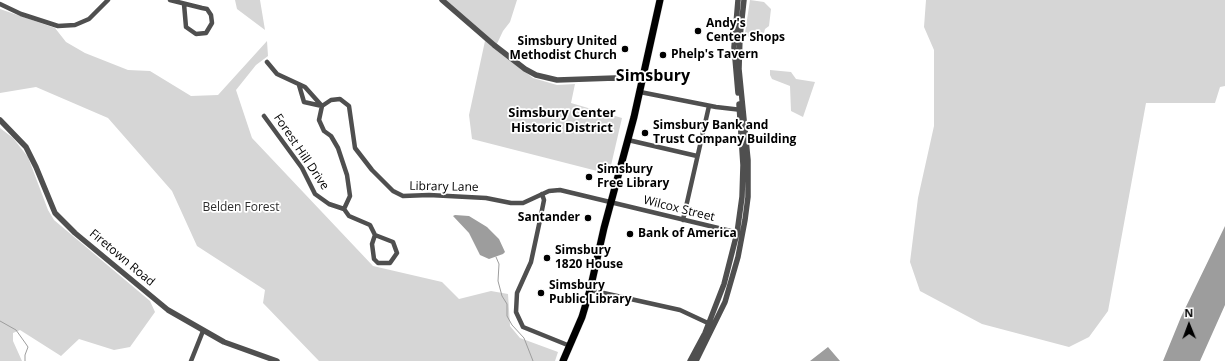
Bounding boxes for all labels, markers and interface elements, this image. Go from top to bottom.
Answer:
place label: Andy's Center Shops [706,17,785,45]
marker: Andy's Center Shops [693,26,703,36]
place label: Simsbury United Methodist Church [510,35,617,63]
marker: Simsbury United Methodist Church [620,44,630,54]
place label: Phelp's Tavern [671,48,758,62]
marker: Phelp's Tavern [658,50,668,60]
district label: Simsbury [616,66,690,86]
district label: Simsbury Center Historic District [508,105,616,136]
street label: Forest Hill Drive [270,111,332,193]
place label: Simsbury Bank and Trust Company Building [653,119,796,147]
marker: Simsbury Bank and Trust Company Building [640,128,650,138]
place label: Simsbury Free Library [597,163,669,191]
marker: Simsbury Free Library [584,172,594,182]
street label: Library Lane [409,179,479,195]
street label: Wilcox Street [642,193,716,225]
park label: Belden Forest [202,201,280,215]
place label: Santander [518,211,580,225]
marker: Santander [583,213,593,223]
street label: Firetown Road [86,227,158,289]
place label: Bank of America [638,227,737,241]
marker: Bank of America [625,229,635,239]
place label: Simsbury 1820 House [555,244,623,272]
marker: Simsbury 1820 House [542,253,552,263]
place label: Simsbury Public Library [549,279,632,307]
marker: Simsbury Public Library [536,288,546,298]
north arrow [1169,305,1209,345]
text: N [1184,305,1193,320]

